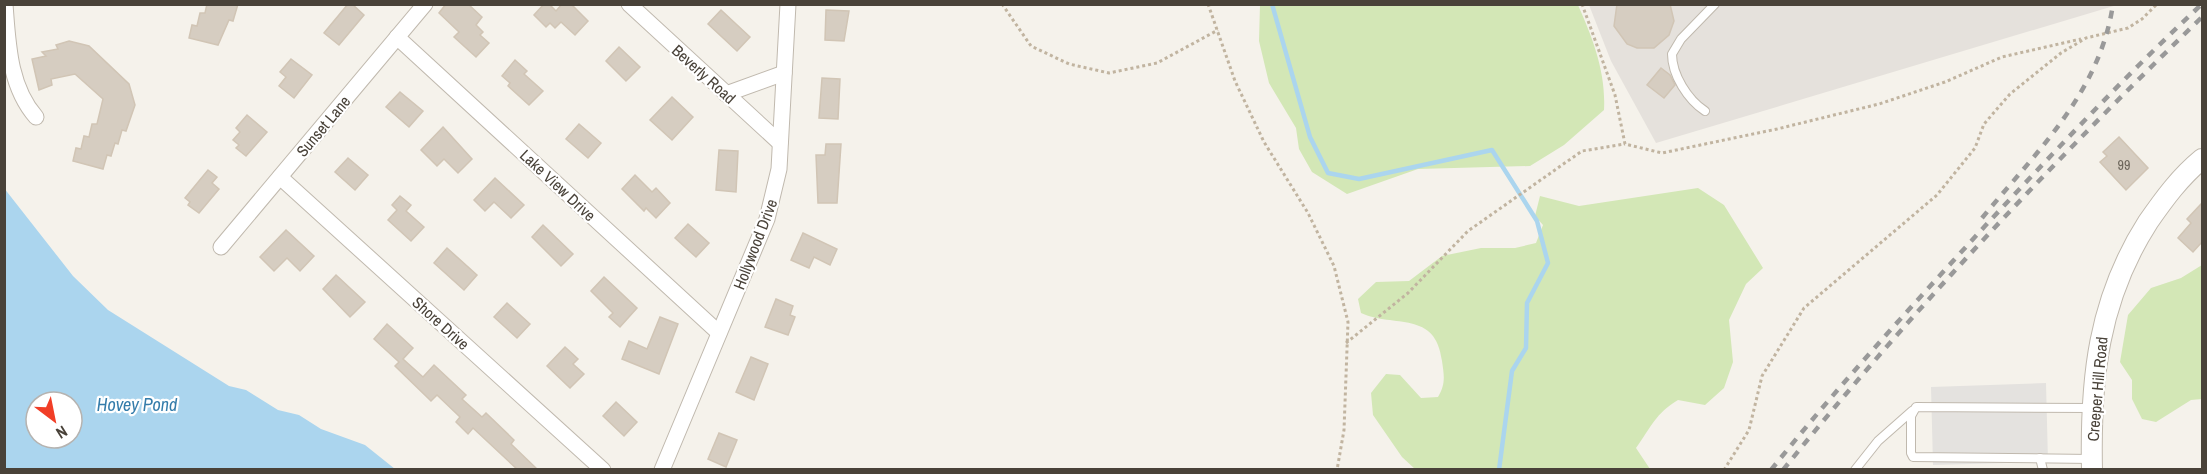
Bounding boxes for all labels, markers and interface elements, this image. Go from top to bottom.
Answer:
street label: Beverly Road [667,39,741,109]
street label: Sunset Lane [291,91,355,161]
street label: Lake View Drive [515,144,601,226]
house number: 99 [2118,156,2130,174]
street label: Hollywood Drive [728,195,782,293]
street label: Shore Drive [408,291,474,355]
street label: Creeper Hill Road [2081,336,2113,442]
north arrow [24,390,84,450]
water label: Hovey Pond [97,392,178,417]
text: N [52,421,72,445]

